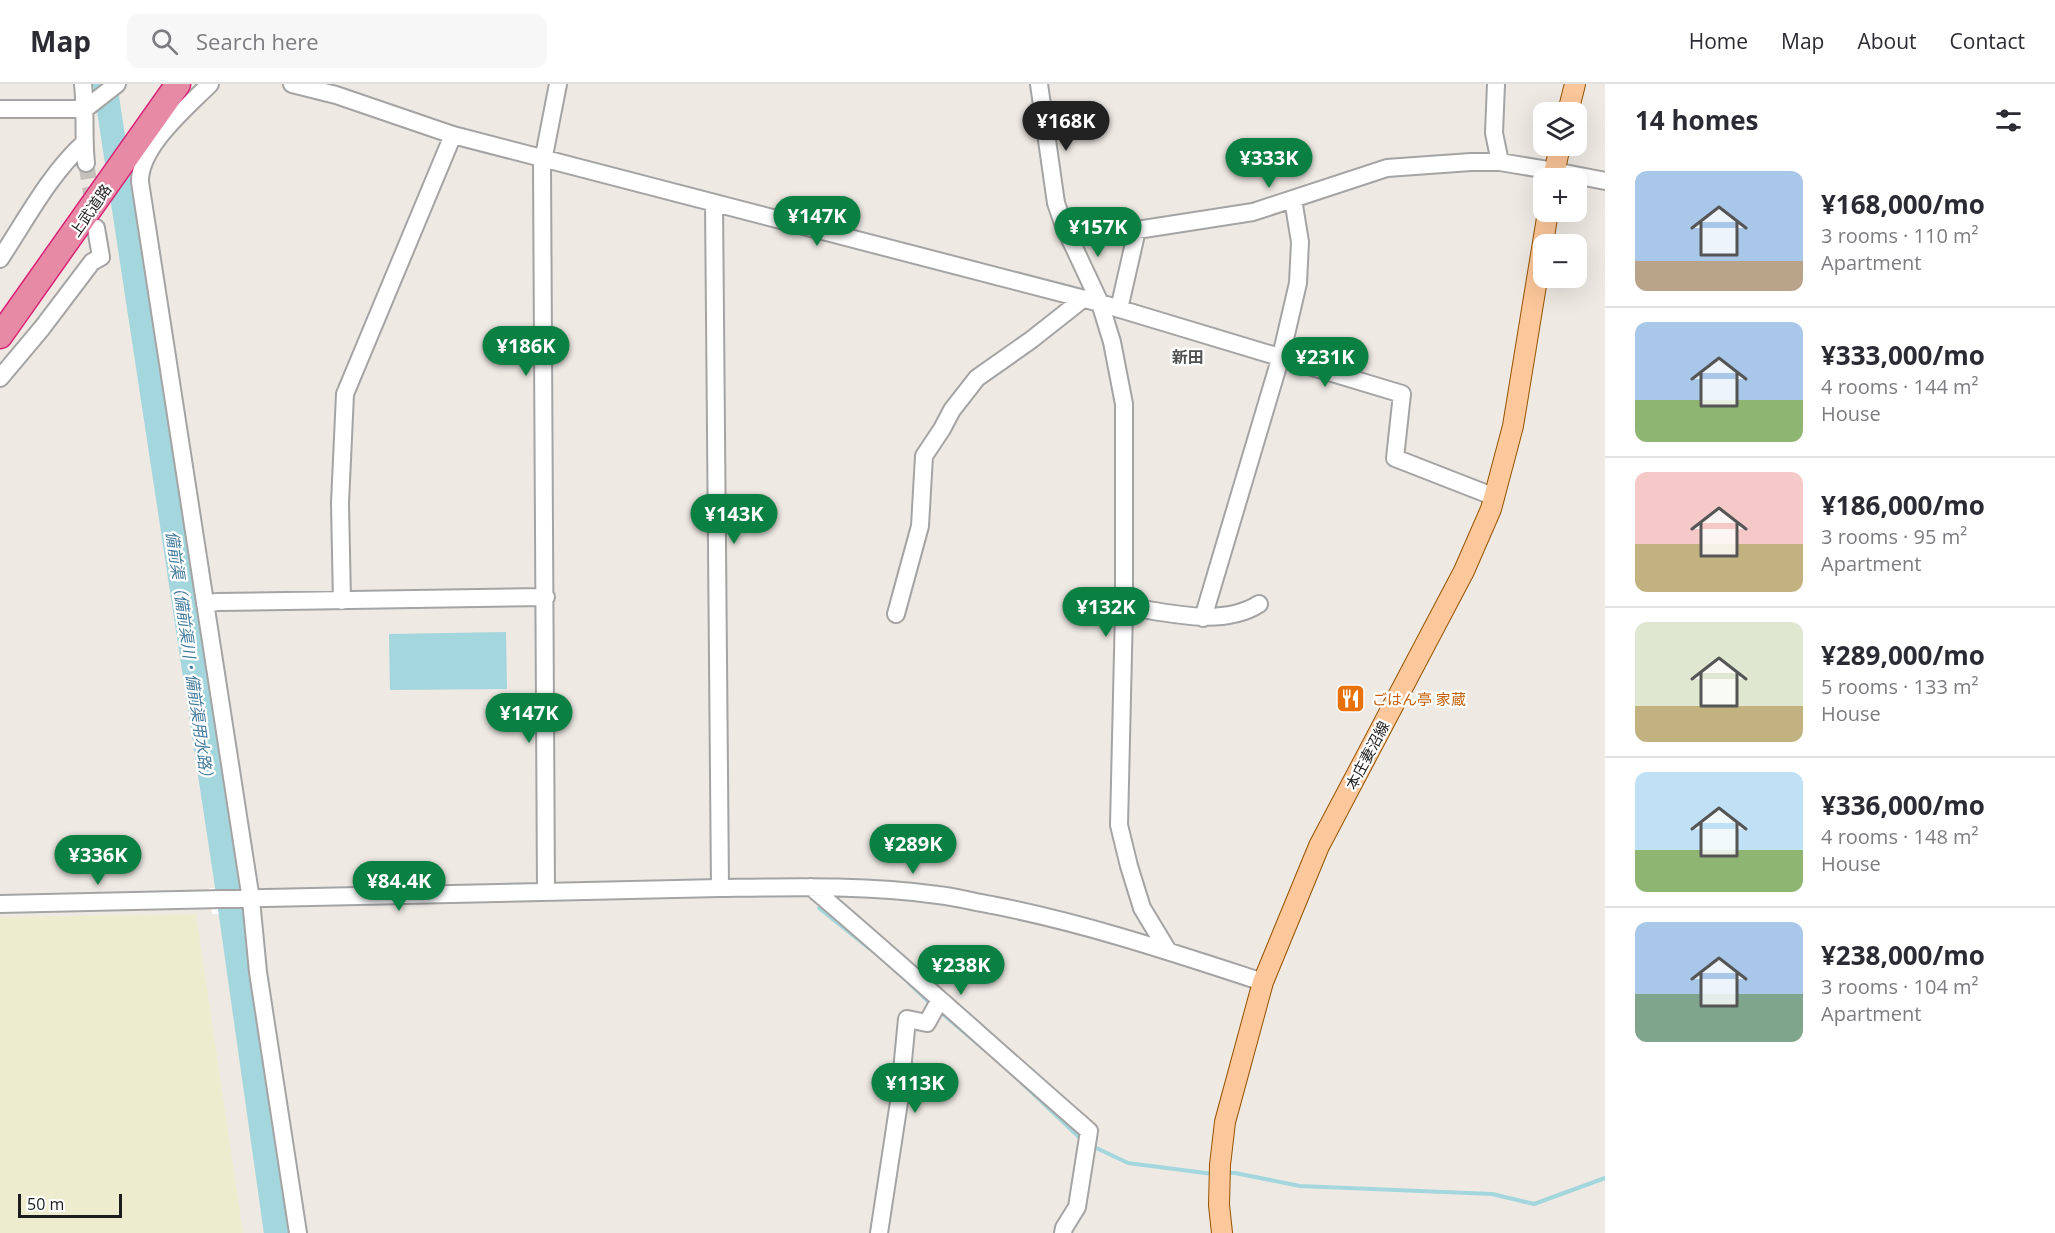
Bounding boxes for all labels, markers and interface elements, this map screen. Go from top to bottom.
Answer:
search box [127,14,547,68]
text: Map [30,22,91,60]
icon: search [148,25,181,58]
text: Search here [196,26,319,56]
text: Home [1689,27,1748,55]
text: Map [1781,27,1824,55]
text: About [1857,27,1917,55]
text: Contact [1950,27,2025,55]
pin: ¥168K [1024,101,1108,152]
map controls [1533,102,1587,288]
button: layers [1533,102,1587,156]
text: 14 homes [1635,102,1759,138]
icon: filters [1992,104,2025,137]
text: ¥168K [1036,107,1096,134]
pin: ¥333K [1227,138,1311,189]
text: ¥333K [1239,144,1299,171]
button: + [1533,168,1587,222]
street label: 上武道路 [65,180,115,240]
text: ¥168,000/mo [1821,186,1985,222]
icon: home [1683,195,1755,267]
pin: ¥147K [775,196,859,247]
text: ¥147K [787,202,847,229]
pin: ¥157K [1056,207,1140,258]
text: ¥157K [1068,213,1128,240]
text: 3 rooms · 110 m² [1821,222,1979,249]
button: − [1533,234,1587,288]
text: Apartment [1821,249,1921,276]
pin: ¥186K [484,326,568,377]
text: ¥186K [496,332,556,359]
pin: ¥231K [1283,337,1367,388]
text: ¥333,000/mo [1821,337,1985,373]
text: ¥231K [1295,343,1355,370]
district label: 新田 [1172,346,1204,368]
icon: home [1683,346,1755,418]
text: 4 rooms · 144 m² [1821,373,1979,400]
text: House [1821,400,1881,427]
text: ¥186,000/mo [1821,487,1985,523]
pin: ¥143K [692,494,776,545]
icon: home [1683,496,1755,568]
text: ¥143K [704,500,764,527]
text: 3 rooms · 95 m² [1821,523,1967,550]
water label: 備前渠（備前渠川・備前渠用水路） [161,530,219,786]
text: Apartment [1821,550,1921,577]
pin: ¥132K [1064,587,1148,638]
text: ¥132K [1076,593,1136,620]
text: ¥289,000/mo [1821,637,1985,673]
icon: home [1683,646,1755,718]
text: 5 rooms · 133 m² [1821,673,1979,700]
restaurant icon: ごはん亭 家蔵 [1335,683,1367,715]
place label: ごはん亭 家蔵 [1372,689,1466,709]
pin: ¥147K [487,693,571,744]
text: ¥147K [499,699,559,726]
text: House [1821,700,1881,727]
street label: 本庄妻沼線 [1341,717,1393,793]
text: ¥336,000/mo [1821,787,1985,823]
icon: home [1683,796,1755,868]
text: 4 rooms · 148 m² [1821,823,1979,850]
pin: ¥289K [871,824,955,875]
text: ¥289K [883,830,943,857]
pin: ¥336K [56,835,140,886]
text: ¥336K [68,841,128,868]
text: House [1821,850,1881,877]
pin: ¥84.4K [350,861,448,912]
text: ¥84.4K [367,867,431,894]
text: ¥238,000/mo [1821,937,1985,973]
pin: ¥238K [919,945,1003,996]
icon: home [1683,946,1755,1018]
text: ¥238K [931,951,991,978]
text: 3 rooms · 104 m² [1821,973,1979,1000]
text: Apartment [1821,1000,1921,1027]
pin: ¥113K [873,1063,957,1114]
text: ¥113K [885,1069,945,1096]
scale bar [18,1191,122,1218]
text: 50 m [27,1193,64,1215]

